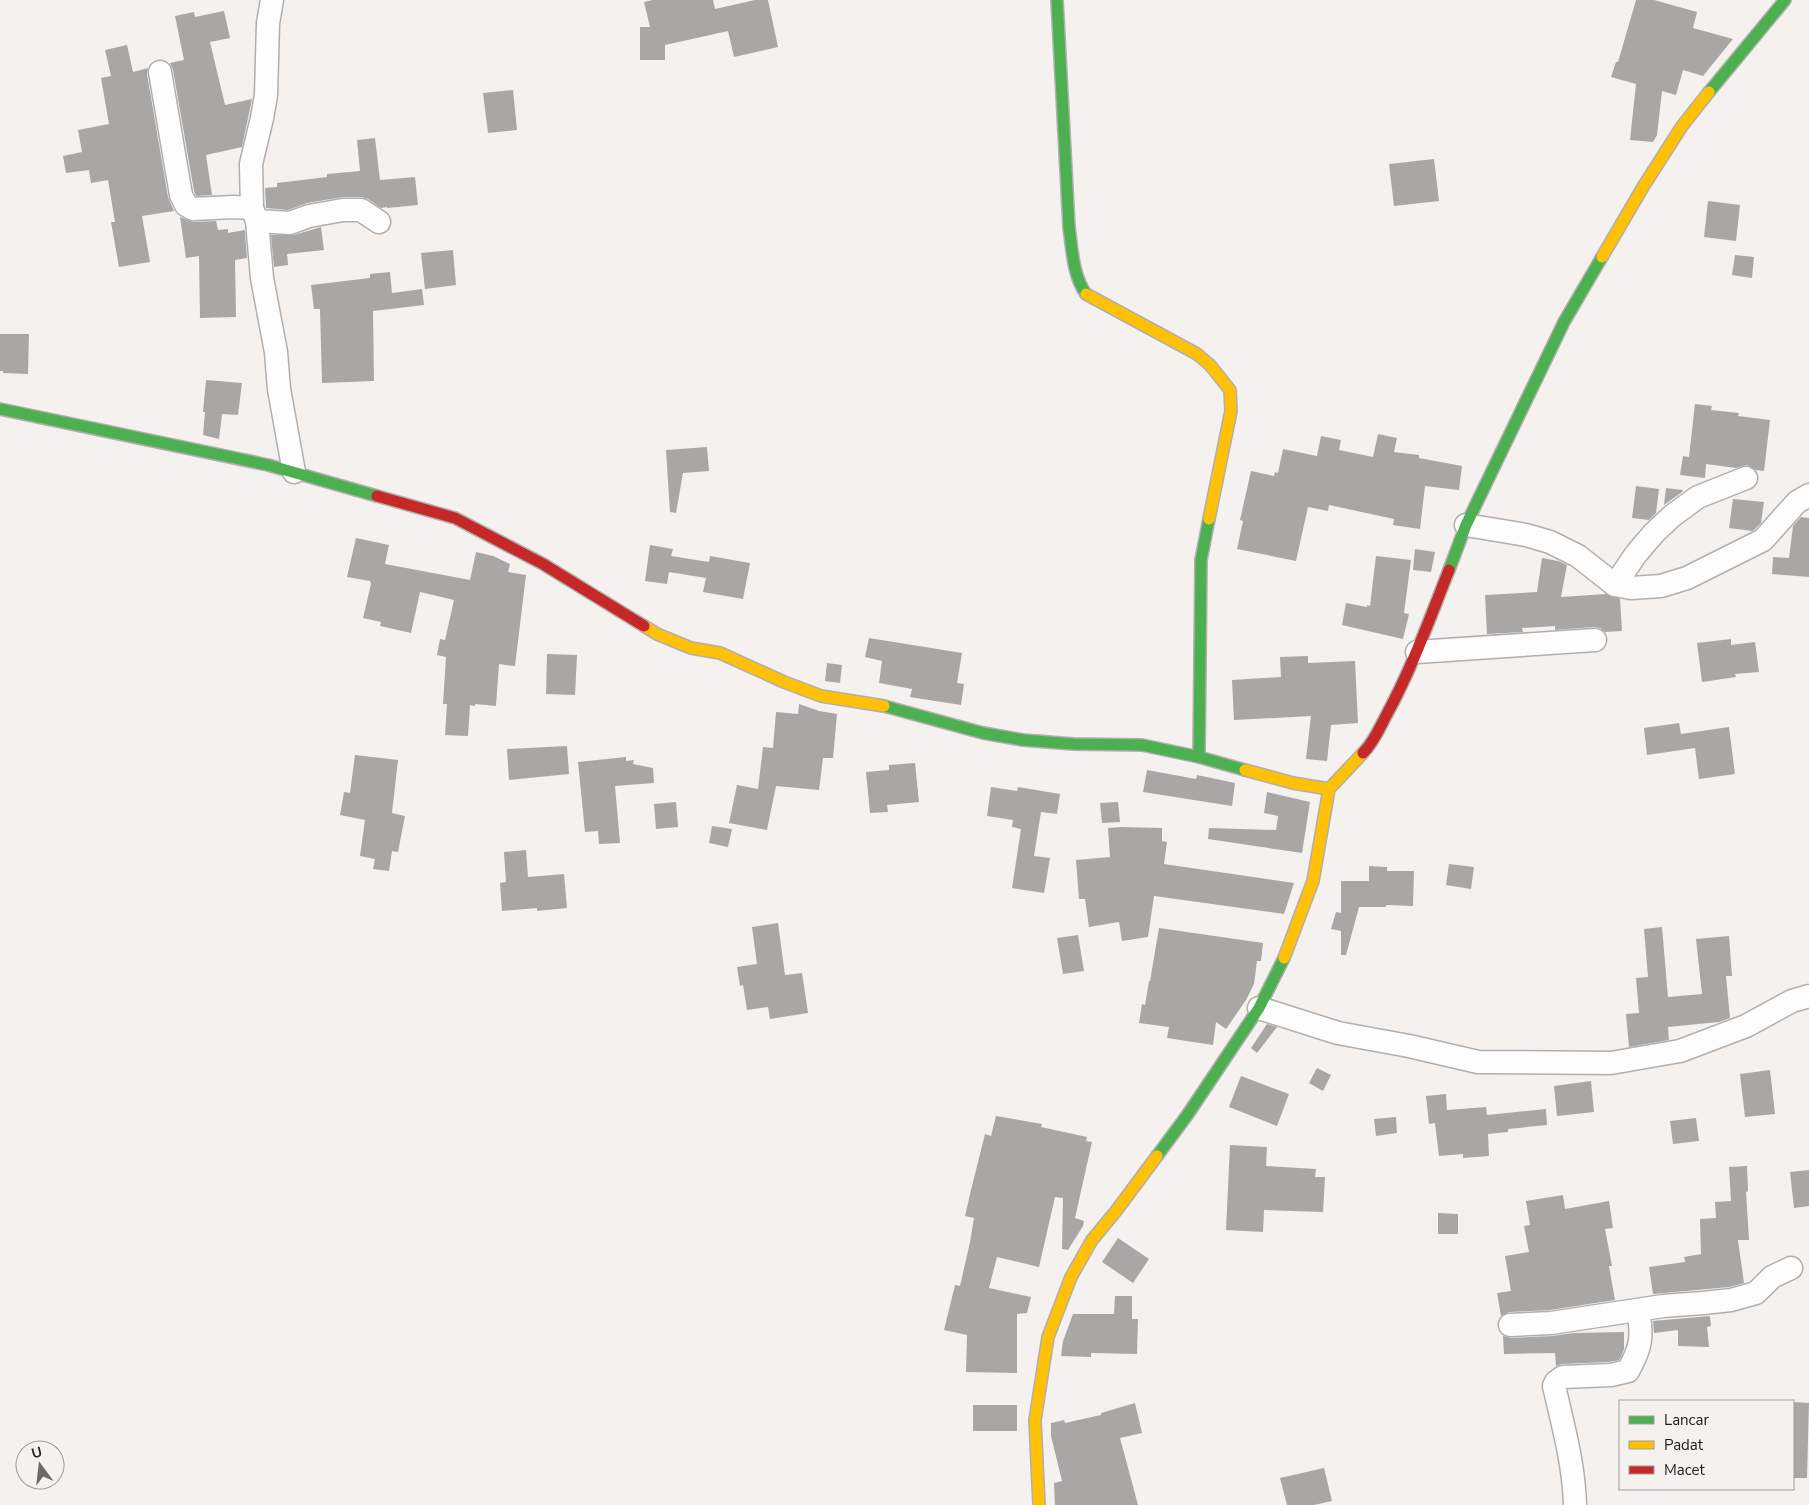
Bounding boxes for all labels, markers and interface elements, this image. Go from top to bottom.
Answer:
legend [1619,1400,1794,1490]
text: Lancar [1664,1410,1709,1430]
text: Padat [1664,1435,1704,1455]
north arrow [15,1440,65,1490]
text: U [29,1442,44,1463]
text: Macet [1664,1460,1706,1480]

